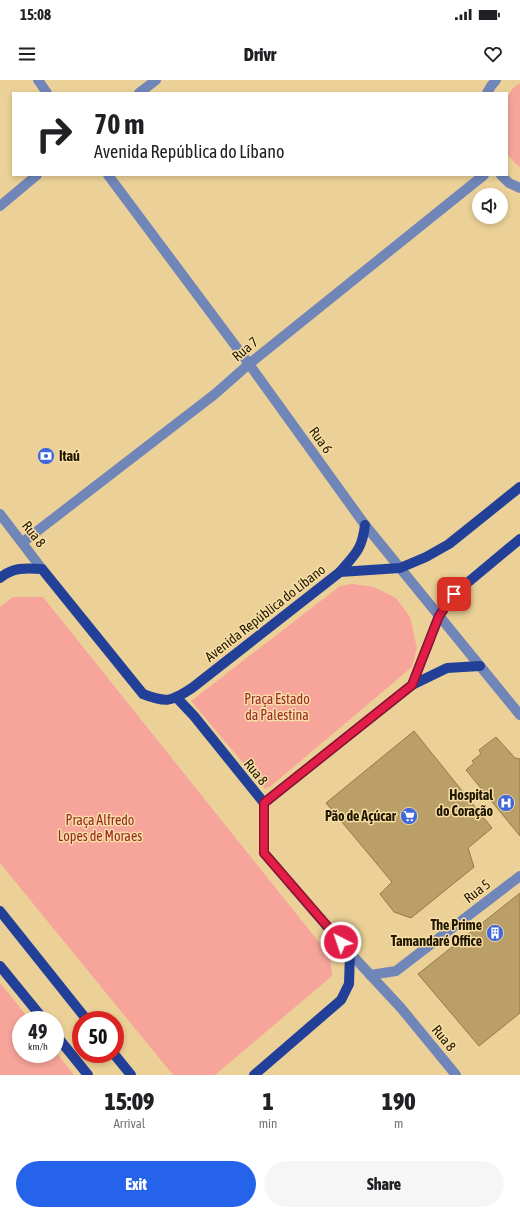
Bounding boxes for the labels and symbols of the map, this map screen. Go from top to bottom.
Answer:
street label: Rua 7 [229,334,261,364]
street label: Rua 6 [306,424,336,457]
bank icon: Itaú [36,446,56,466]
place label: Itaú [59,448,80,464]
street label: Rua 8 [19,518,49,551]
street label: Avenida República do Líbano [202,561,328,665]
pin [437,577,471,611]
park label: Praça Estado da Palestina [244,691,310,723]
street label: Rua 8 [241,756,272,789]
place label: Hospital do Coração [436,787,493,819]
hospital icon: Hospital do Coração [496,793,516,813]
supermarket icon: Pão de Açúcar [399,806,419,826]
place label: Pão de Açúcar [325,808,397,824]
park label: Praça Alfredo Lopes de Moraes [58,812,142,844]
street label: Rua 5 [461,876,493,906]
place label: The Prime Tamandaré Office [391,917,482,949]
position arrow [320,921,362,963]
building icon: The Prime Tamandaré Office [485,923,505,943]
speed limit sign: 50 [72,1011,124,1063]
street label: Rua 8 [429,1022,460,1055]

